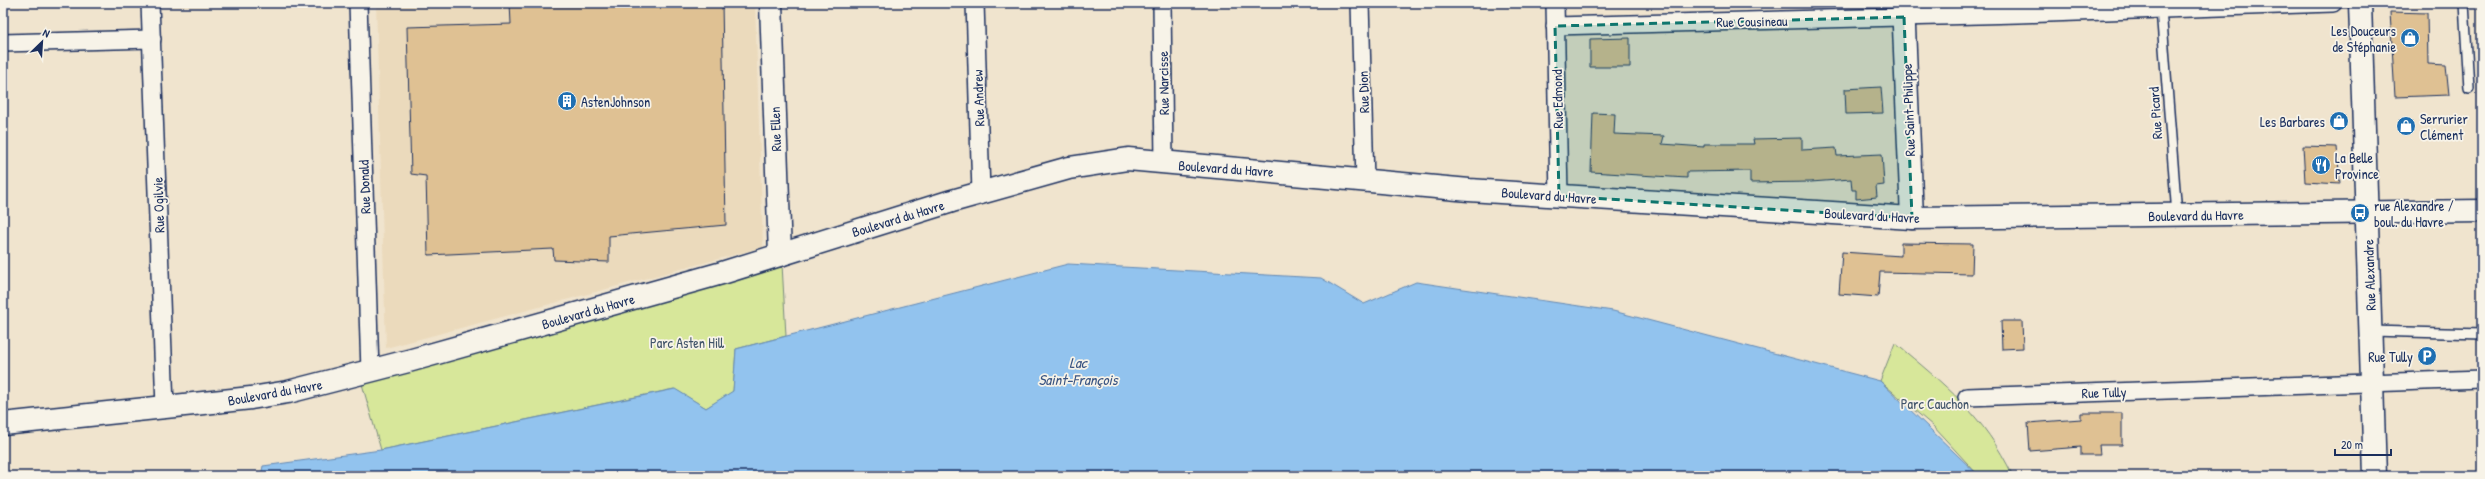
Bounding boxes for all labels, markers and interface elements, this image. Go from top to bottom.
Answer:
street label: Rue Cousineau [1716,11,1788,31]
place label: Les Douceurs de Stéphanie [2331,21,2396,57]
north arrow [22,22,62,62]
text: N [41,25,52,41]
shop icon: Les Douceurs de Stéphanie [2399,27,2421,49]
street label: Rue Narcisse [1153,50,1173,115]
street label: Rue Saint-Philippe [1897,63,1920,157]
street label: Rue Andrew [967,69,988,127]
street label: Rue Edmond [1547,69,1567,129]
street label: Rue Dion [1353,70,1373,114]
street label: Rue Picard [2144,86,2166,140]
building icon: AstenJohnson [556,90,578,112]
place label: AstenJohnson [581,92,650,111]
street label: Rue Ellen [765,106,785,152]
place label: Serrurier Clément [2420,109,2468,144]
shop icon: Les Barbares [2328,110,2350,132]
place label: Les Barbares [2260,112,2325,131]
shop icon: Serrurier Clément [2395,115,2417,137]
place label: La Belle Province [2335,148,2379,183]
restaurant icon: La Belle Province [2310,154,2332,176]
street label: Boulevard du Havre [1178,155,1275,181]
street label: Rue Donald [354,159,374,214]
street label: Rue Ogilvie [148,176,169,233]
street label: Boulevard du Havre [1501,182,1598,208]
street label: Boulevard du Havre [849,195,947,241]
place label: rue Alexandre / boul. du Havre [2374,196,2454,231]
bus stop icon: rue Alexandre / boul. du Havre [2349,202,2371,224]
street label: Boulevard du Havre [1824,203,1921,227]
street label: Boulevard du Havre [2148,205,2244,225]
street label: Rue Alexandre [2358,239,2380,311]
street label: Boulevard du Havre [539,289,637,333]
park label: Parc Asten Hill [650,333,725,352]
parking icon: Rue Tully [2416,345,2438,367]
place label: Rue Tully [2368,347,2413,367]
water label: Lac Saint-François [1038,352,1119,390]
street label: Boulevard du Havre [226,374,324,410]
street label: Rue Tully [2081,382,2127,403]
park label: Parc Cauchon [1901,394,1969,413]
scale bar [2335,431,2391,457]
text: 20 m [2341,436,2363,453]

